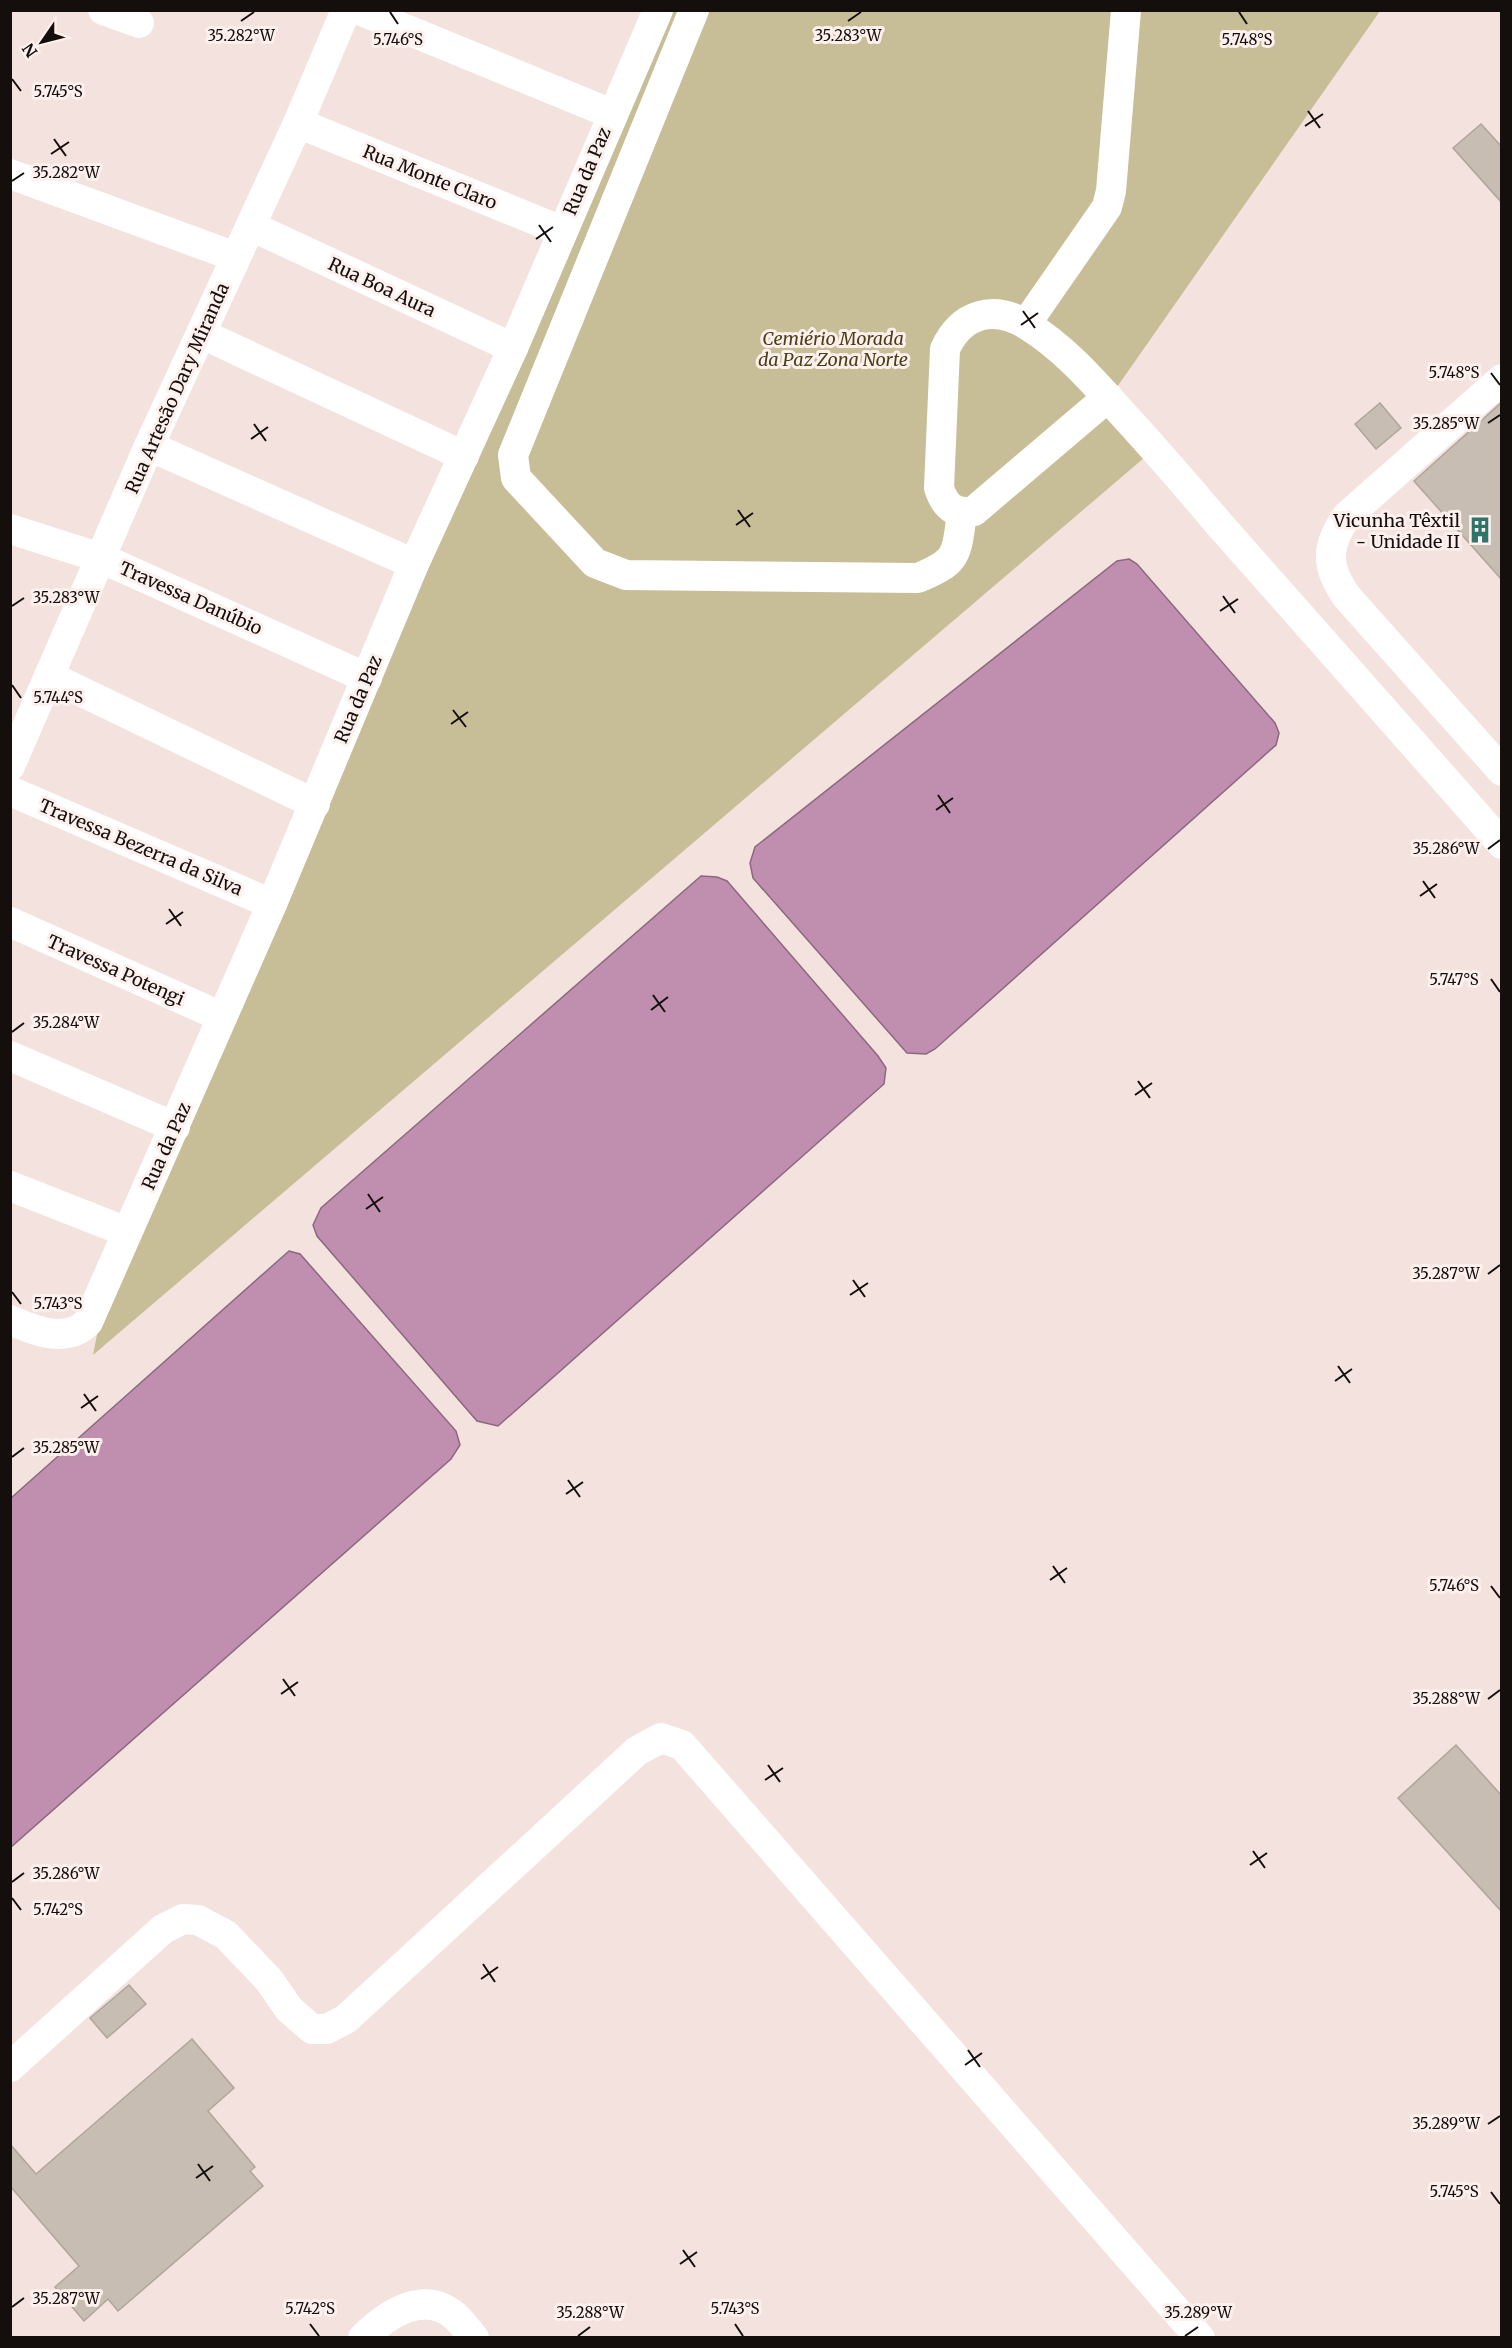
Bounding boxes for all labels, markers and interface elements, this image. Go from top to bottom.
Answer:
north arrow [12,12,72,72]
text: 35.282°W [207,26,276,45]
text: 35.283°W [815,26,882,45]
text: 5.746°S [373,30,423,49]
text: 5.748°S [1222,30,1273,49]
text: N [18,39,42,62]
text: 5.745°S [33,82,83,101]
street label: Rua da Paz [558,123,616,218]
street label: Rua Monte Claro [360,140,500,214]
text: 35.282°W [32,163,101,182]
street label: Rua Boa Aura [325,252,440,322]
street label: Rua Artesão Dary Miranda [120,279,234,497]
park label: Cemiério Morada da Paz Zona Norte [758,327,908,371]
text: 5.748°S [1429,363,1480,382]
text: 35.285°W [1413,414,1480,433]
place label: Vicunha Têxtil - Unidade II [1333,509,1460,553]
building icon: Vicunha Têxtil - Unidade II [1465,515,1495,545]
street label: Travessa Danúbio [116,556,266,640]
text: 35.283°W [33,588,100,607]
street label: Rua da Paz [329,651,387,746]
text: 5.744°S [33,688,83,707]
street label: Travessa Bezerra da Silva [36,794,246,900]
text: 35.286°W [1413,839,1480,858]
street label: Travessa Potengi [44,929,188,1011]
text: 5.747°S [1429,970,1479,989]
text: 35.284°W [33,1013,100,1032]
street label: Rua da Paz [137,1099,196,1193]
text: 35.287°W [1412,1264,1481,1283]
text: 5.743°S [33,1294,83,1313]
text: 35.285°W [33,1438,100,1457]
text: 5.746°S [1429,1576,1479,1595]
text: 35.288°W [1412,1689,1481,1708]
text: 35.286°W [33,1864,100,1883]
text: 5.742°S [33,1900,83,1919]
text: 35.289°W [1412,2114,1481,2133]
text: 5.745°S [1429,2182,1479,2201]
text: 35.287°W [32,2289,101,2308]
text: 5.742°S [285,2299,335,2318]
text: 5.743°S [710,2299,760,2318]
text: 35.288°W [556,2303,625,2322]
text: 35.289°W [1164,2303,1233,2322]

